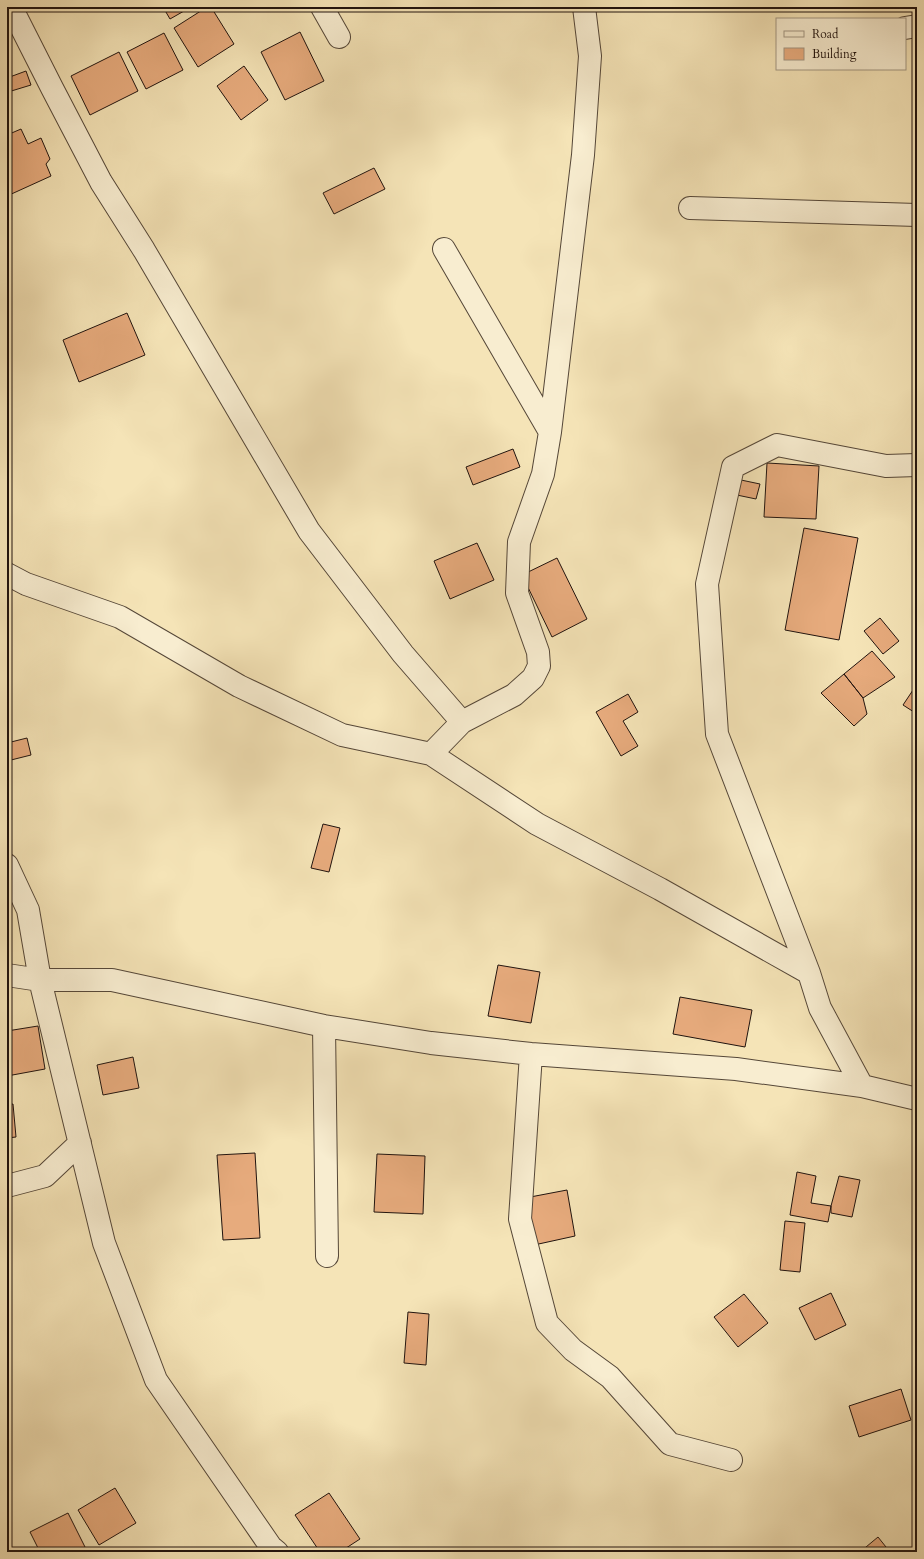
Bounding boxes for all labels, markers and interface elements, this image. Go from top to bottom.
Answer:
legend [776,18,906,70]
text: Road [812,26,839,42]
text: Building [812,46,857,62]

